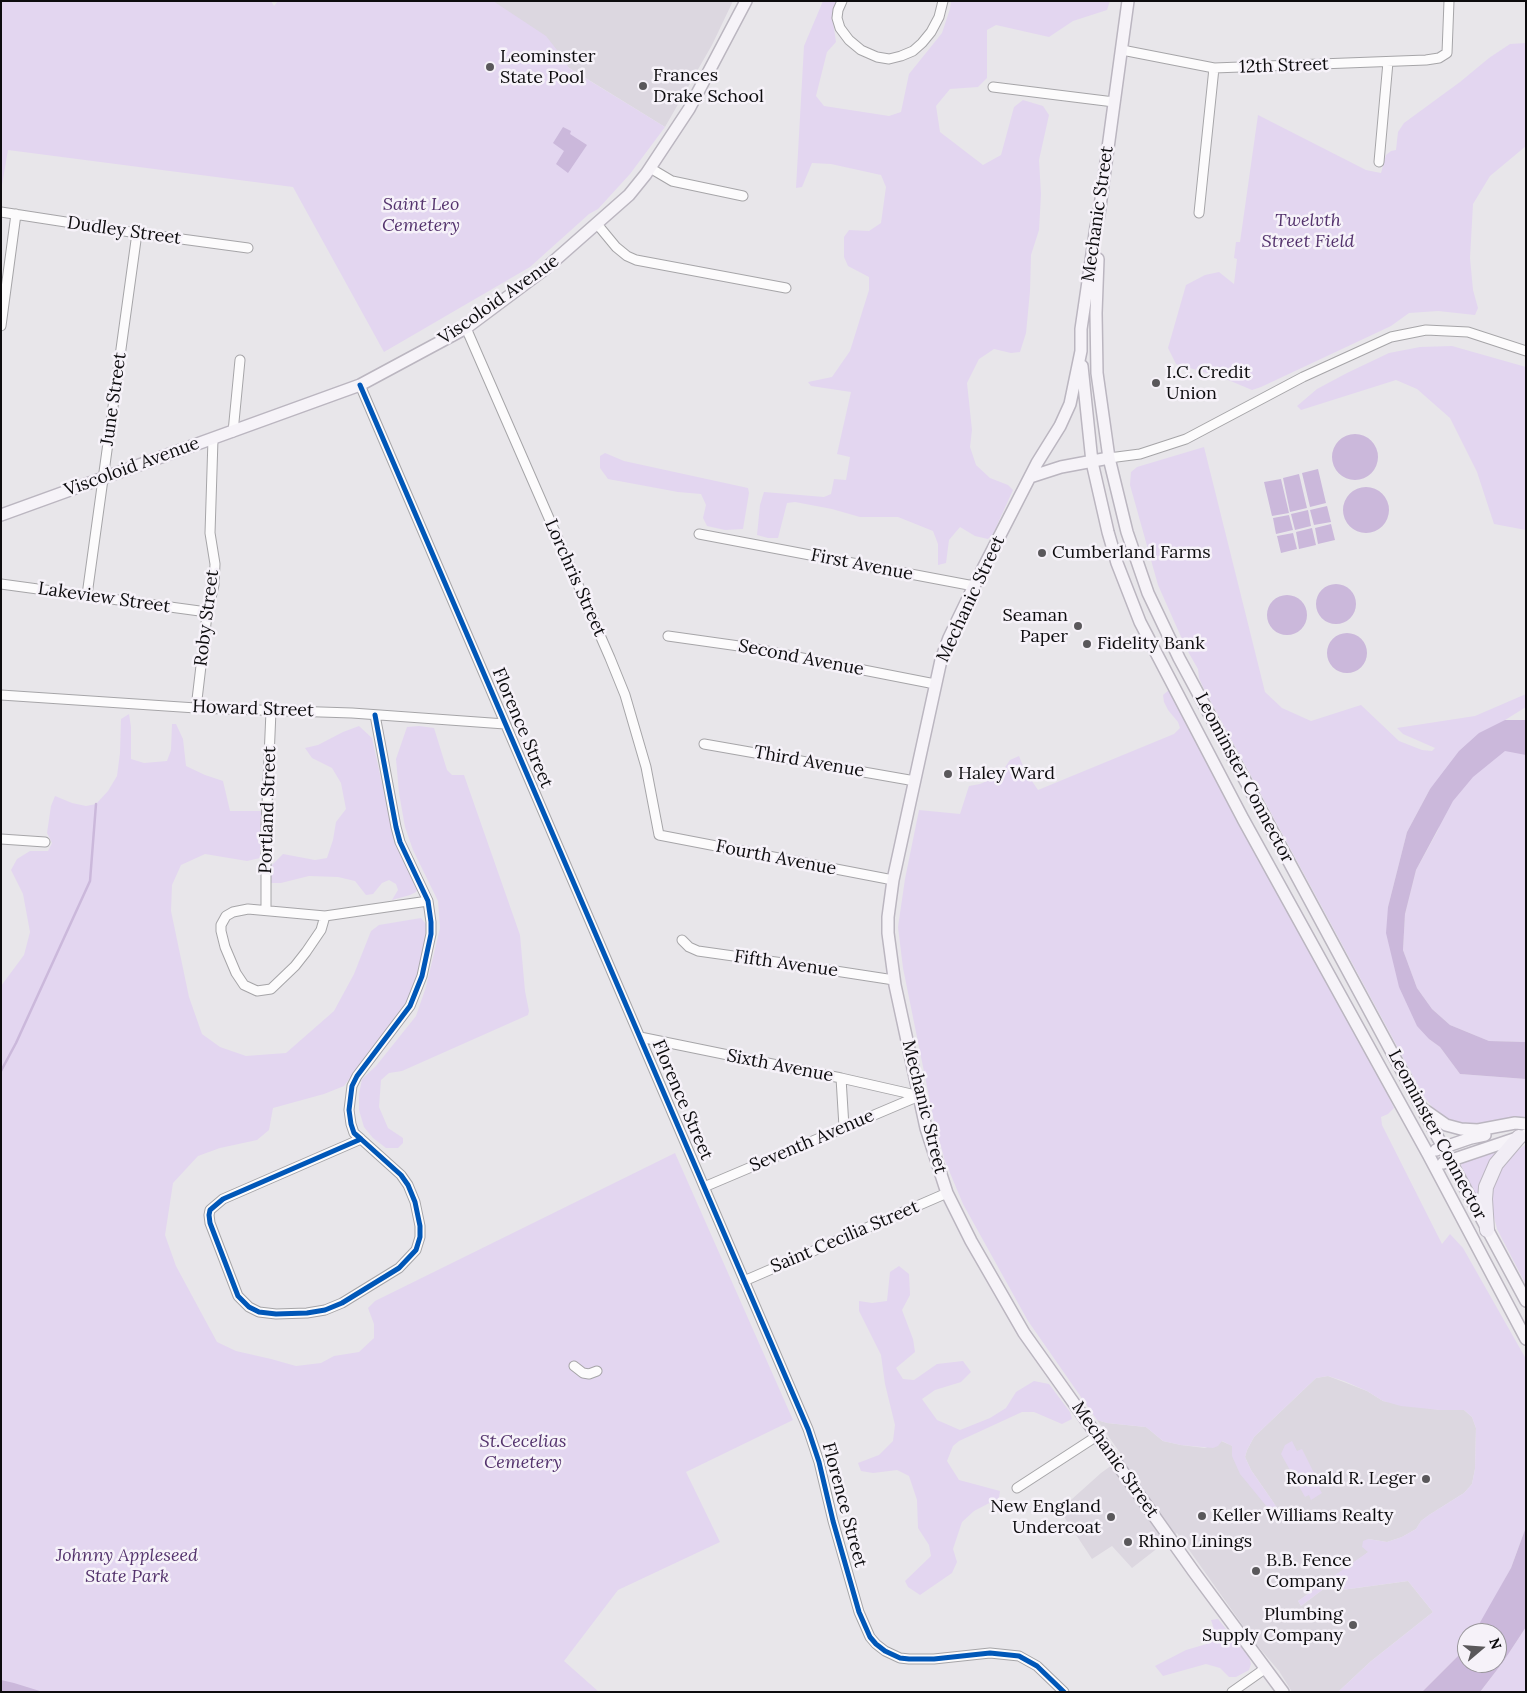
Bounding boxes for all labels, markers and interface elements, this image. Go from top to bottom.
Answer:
place label: Leominster State Pool [500,46,596,88]
street label: 12th Street [1239,54,1329,78]
marker: Leominster State Pool [484,61,496,73]
place label: Frances Drake School [653,65,764,108]
marker: Frances Drake School [637,80,649,92]
street label: Mechanic Street [1078,145,1118,283]
park label: Saint Leo Cemetery [382,194,460,236]
park label: Twelvth Street Field [1262,210,1354,252]
street label: Dudley Street [66,212,182,250]
street label: Viscoloid Avenue [435,250,563,350]
street label: June Street [97,351,131,447]
place label: I.C. Credit Union [1166,362,1251,404]
marker: I.C. Credit Union [1150,377,1162,389]
street label: Viscoloid Avenue [62,433,202,501]
street label: Lorchris Street [540,516,610,640]
street label: Mechanic Street [932,532,1010,666]
place label: Cumberland Farms [1052,542,1211,564]
street label: First Avenue [809,545,915,585]
marker: Cumberland Farms [1036,547,1048,559]
street label: Roby Street [190,568,224,668]
street label: Lakeview Street [36,578,172,618]
place label: Seaman Paper [1002,605,1068,648]
marker: Seaman Paper [1072,620,1084,632]
place label: Fidelity Bank [1097,633,1205,655]
street label: Second Avenue [736,635,866,681]
marker: Fidelity Bank [1081,638,1093,650]
street label: Florence Street [487,665,557,791]
street label: Leominster Connector [1190,689,1298,867]
street label: Howard Street [192,696,314,722]
street label: Third Avenue [752,742,866,782]
street label: Portland Street [255,746,281,874]
place label: Haley Ward [958,763,1055,785]
marker: Haley Ward [942,768,954,780]
street label: Fourth Avenue [714,836,838,880]
street label: Fifth Avenue [733,946,839,982]
street label: Florence Street [647,1037,717,1163]
street label: Mechanic Street [897,1038,951,1176]
street label: Sixth Avenue [725,1045,835,1087]
street label: Leominster Connector [1383,1046,1491,1224]
street label: Seventh Avenue [747,1105,877,1177]
street label: Saint Cecilia Street [768,1196,922,1278]
street label: Mechanic Street [1067,1398,1163,1522]
park label: St.Cecelias Cemetery [480,1431,566,1474]
street label: Florence Street [817,1440,871,1570]
place label: Ronald R. Leger [1286,1468,1416,1490]
marker: Ronald R. Leger [1420,1473,1432,1485]
place label: New England Undercoat [990,1496,1101,1538]
place label: Keller Williams Realty [1212,1505,1393,1527]
marker: Keller Williams Realty [1196,1510,1208,1522]
marker: New England Undercoat [1105,1511,1117,1523]
place label: Rhino Linings [1138,1531,1252,1553]
marker: Rhino Linings [1122,1536,1134,1548]
park label: Johnny Appleseed State Park [56,1545,198,1588]
place label: B.B. Fence Company [1266,1550,1351,1592]
marker: B.B. Fence Company [1250,1565,1262,1577]
place label: Plumbing Supply Company [1202,1604,1343,1646]
marker: Plumbing Supply Company [1347,1619,1359,1631]
north arrow [1457,1623,1507,1673]
text: N [1485,1636,1506,1652]

